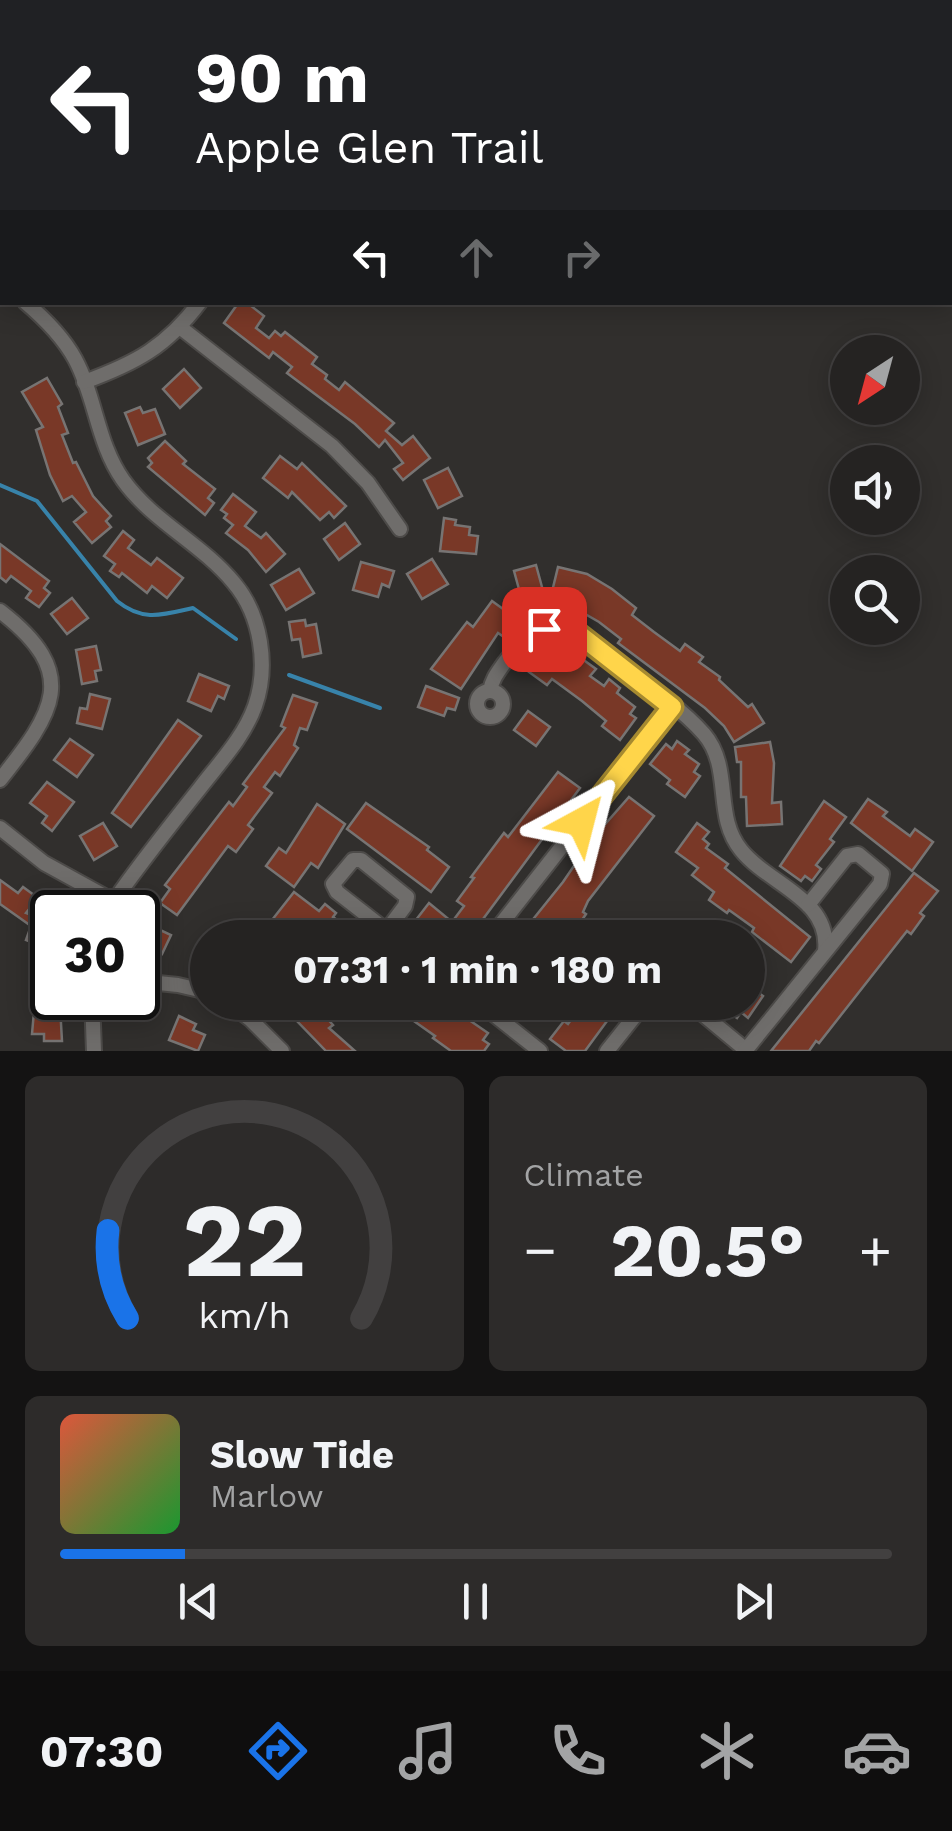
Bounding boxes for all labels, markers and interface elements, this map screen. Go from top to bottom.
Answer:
text: 90 m [195,37,369,119]
icon: left [30,40,160,170]
text: Apple Glen Trail [195,121,544,174]
icon: left [344,230,399,285]
icon: ahead [449,230,504,285]
icon: right [554,230,609,285]
north arrow [830,335,920,425]
map controls [830,335,920,645]
button: sound [830,445,920,535]
button: search [830,555,920,645]
pin [502,587,587,672]
icon: arrive [517,602,572,657]
position arrow [529,770,633,874]
speed limit sign: 30 [30,890,160,1020]
text: 07:31 · 1 min · 180 m [293,948,662,992]
text: Climate [524,1156,644,1194]
text: 22 [182,1179,306,1301]
text: 20.5° [610,1206,805,1294]
text: − [524,1218,557,1282]
text: + [859,1218,892,1282]
text: km/h [198,1295,290,1337]
text: Slow Tide [210,1433,394,1477]
text: Marlow [210,1477,324,1515]
icon: previous [171,1574,226,1629]
icon: pause [448,1574,503,1629]
icon: next [726,1574,781,1629]
icon: directions [243,1716,313,1786]
icon: music [393,1716,463,1786]
icon: phone [543,1716,613,1786]
icon: climate [692,1716,762,1786]
icon: car [842,1716,912,1786]
text: 07:30 [40,1725,163,1778]

